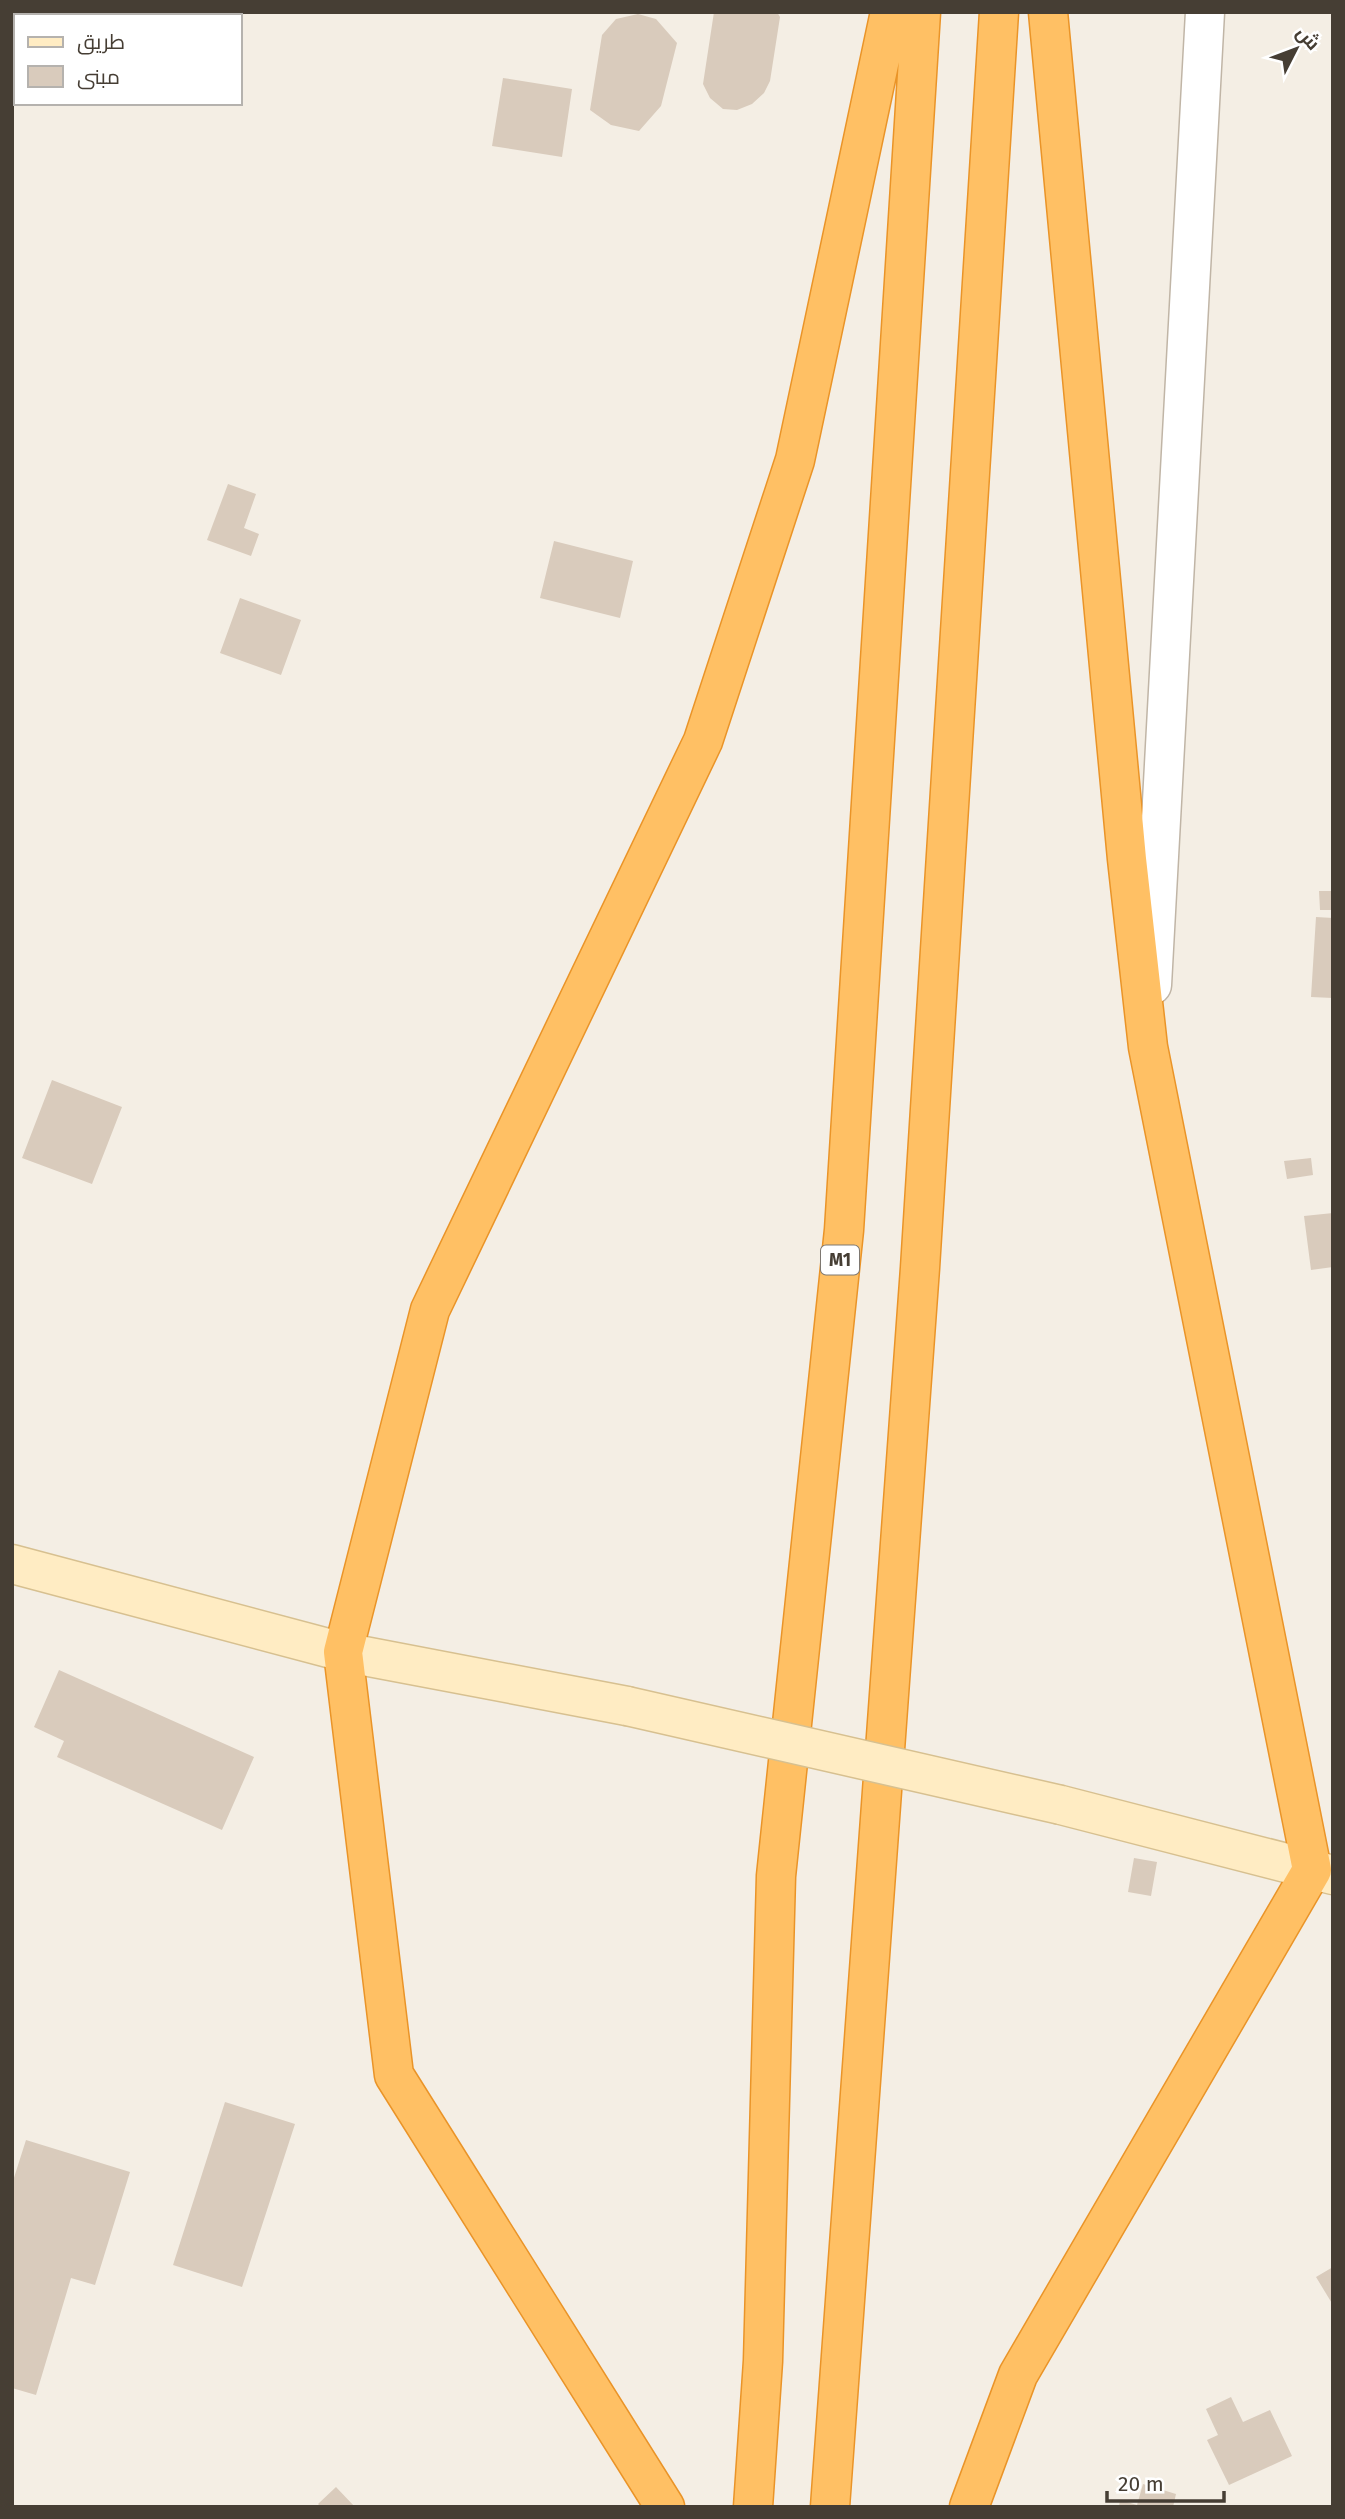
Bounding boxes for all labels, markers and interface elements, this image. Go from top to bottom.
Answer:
legend [14,14,242,105]
north arrow [1261,14,1331,84]
text: ش [1292,21,1325,55]
text: طريق [77,29,125,55]
text: مبنى [77,64,120,90]
road number: M1 [821,1246,859,1274]
scale bar [1107,2460,1224,2504]
text: 20 m [1118,2471,1164,2497]

